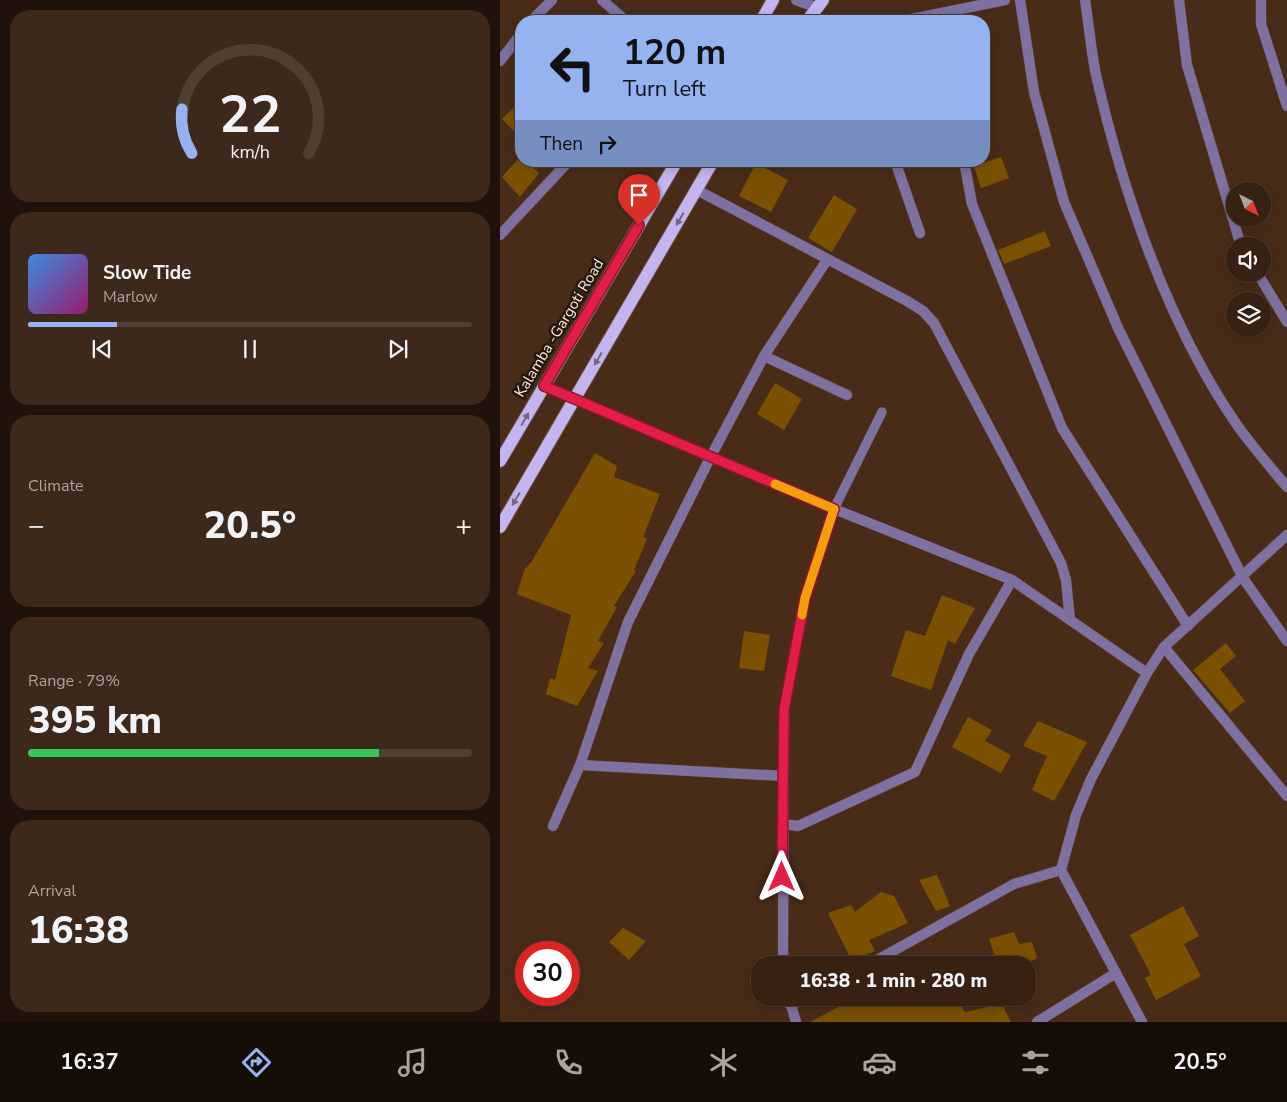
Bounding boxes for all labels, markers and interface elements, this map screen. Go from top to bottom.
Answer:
text: 120 m [623,29,726,76]
icon: left [540,35,605,100]
text: Turn left [623,74,706,104]
text: 22 [219,79,281,150]
icon: right [593,130,621,158]
text: Then [540,131,583,157]
text: km/h [230,140,270,164]
pin [618,174,660,225]
icon: arrive [625,181,653,209]
north arrow [1226,182,1271,228]
map controls [1226,182,1271,337]
one-way arrow [676,212,685,225]
button: sound [1226,237,1271,282]
street label: Kalamba -Gargoti Road [510,255,608,401]
text: Slow Tide [103,260,191,286]
text: Marlow [103,286,158,308]
button: layers [1226,292,1271,337]
icon: previous [88,335,116,363]
icon: pause [236,335,264,363]
icon: next [384,335,412,363]
one-way arrow [594,352,603,365]
one-way arrow [520,412,529,425]
text: Climate [28,475,83,497]
one-way arrow [512,492,520,507]
text: 20.5° [204,500,296,551]
text: − [28,507,45,545]
text: + [455,507,472,545]
text: Range · 79% [28,670,120,692]
text: 395 km [28,695,162,746]
position arrow [755,850,807,902]
text: Arrival [28,880,76,902]
text: 16:38 [28,905,129,956]
speed limit sign: 30 [515,941,580,1006]
text: 16:38 · 1 min · 280 m [800,968,987,994]
icon: directions [239,1045,274,1080]
icon: music [395,1045,430,1080]
icon: phone [551,1045,586,1080]
icon: climate [706,1045,741,1080]
icon: car [862,1045,897,1080]
icon: filters [1018,1045,1053,1080]
text: 16:37 [60,1047,119,1077]
text: 20.5° [1173,1047,1227,1077]

